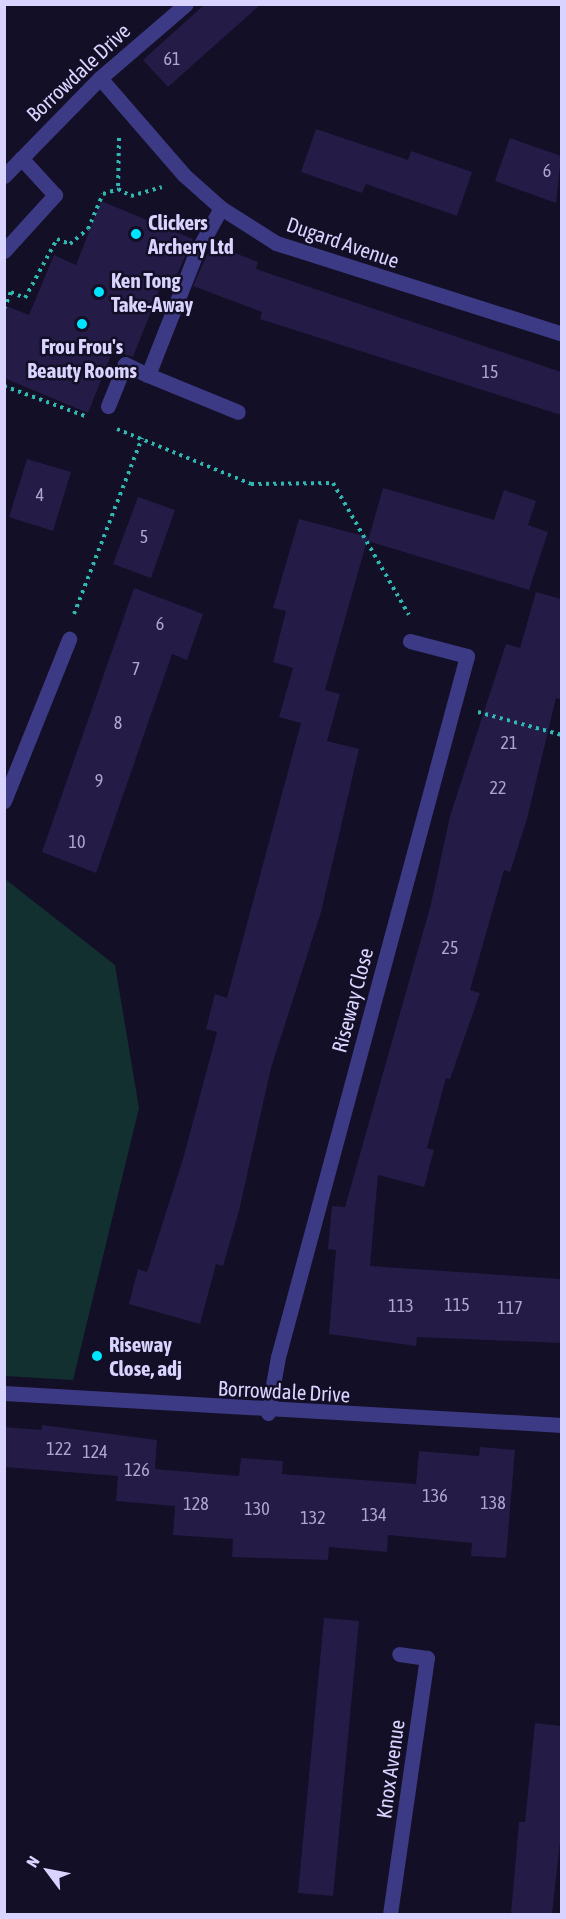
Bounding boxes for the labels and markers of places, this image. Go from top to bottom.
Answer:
place label: Clickers Archery Ltd [148,209,234,259]
marker: Clickers Archery Ltd [129,227,143,241]
place label: Ken Tong Take-Away [111,267,193,317]
marker: Ken Tong Take-Away [92,285,106,299]
marker: Frou Frou's Beauty Rooms [75,317,89,331]
place label: Frou Frou's Beauty Rooms [27,333,137,383]
place label: Riseway Close, adj [109,1331,182,1381]
marker: Riseway Close, adj [90,1349,104,1363]

